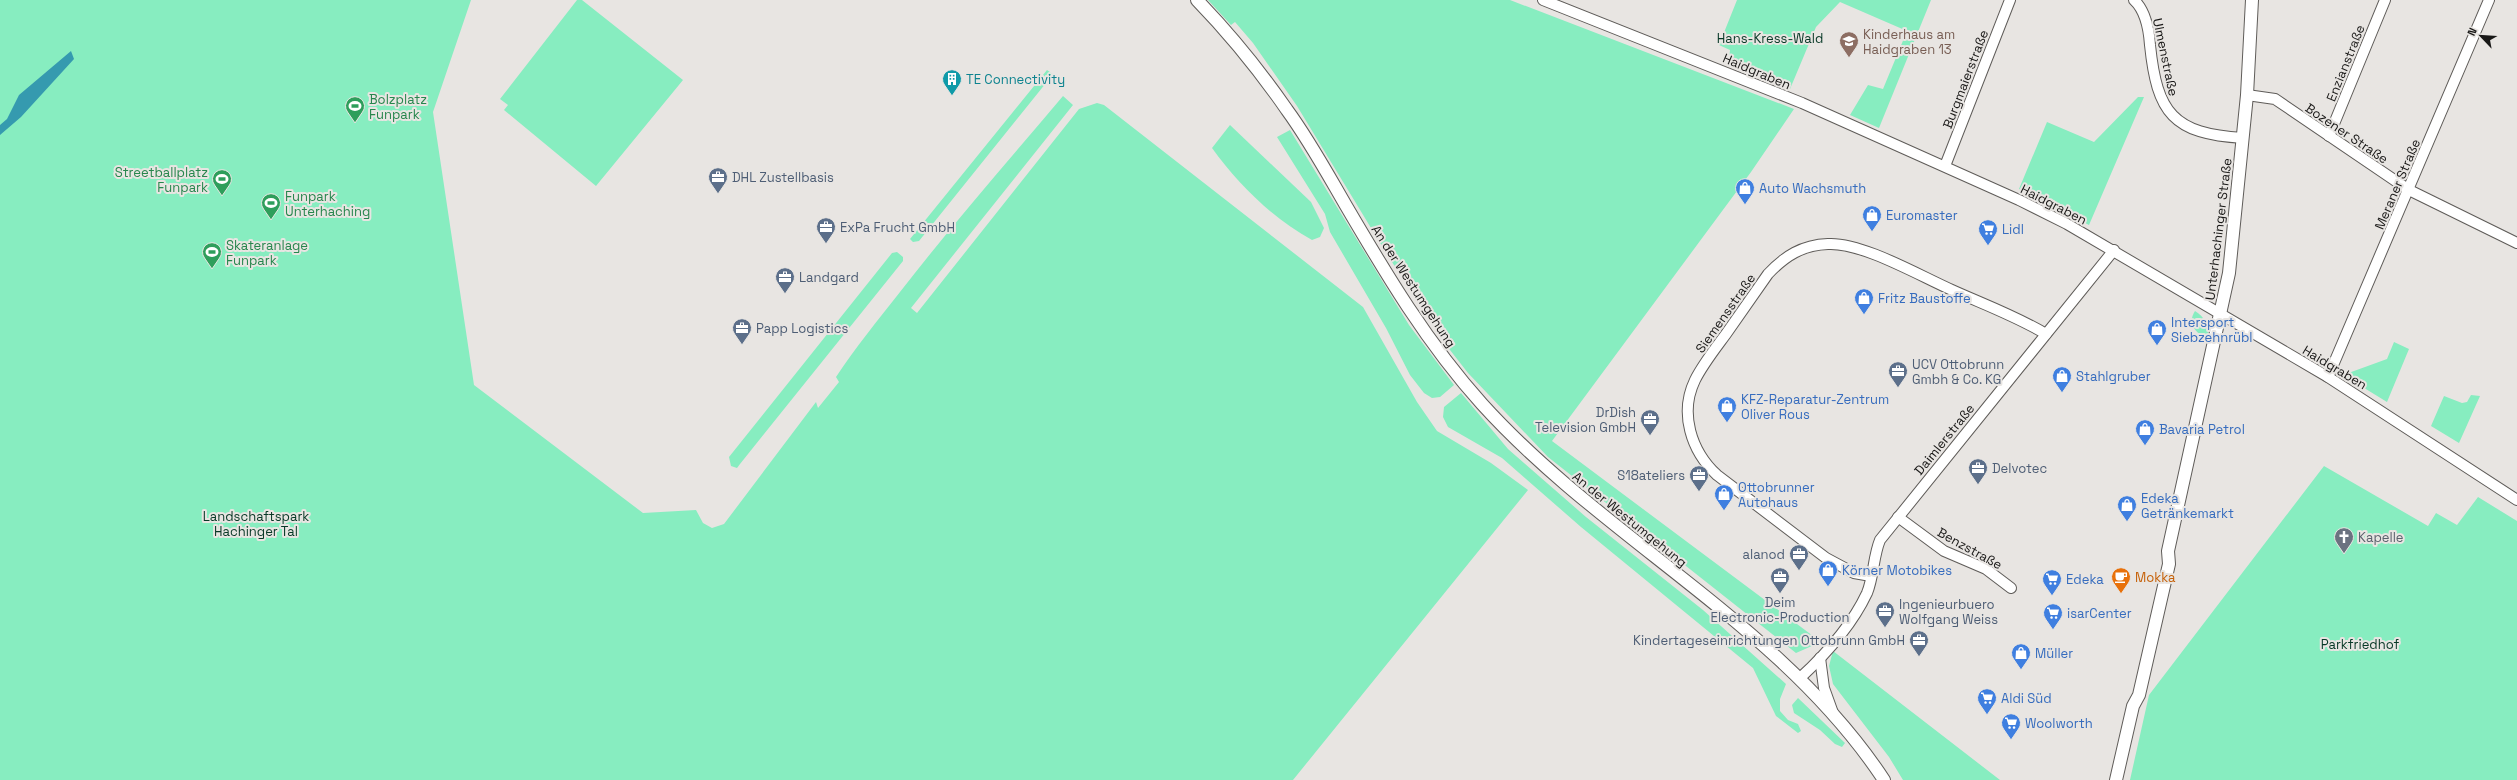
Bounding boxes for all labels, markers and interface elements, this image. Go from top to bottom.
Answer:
north arrow [2461,16,2501,56]
street label: Ulmenstraße [2149,17,2182,98]
street label: Enzianstraße [2322,22,2369,104]
text: N [2464,25,2480,38]
place label: Kinderhaus am Haidgraben 13 [1863,26,1955,58]
street label: Burgmaierstraße [1939,27,1992,131]
park label: Hans-Kress-Wald [1717,30,1823,47]
school or university icon: Kinderhaus am Haidgraben 13 [1838,30,1860,58]
street label: Haidgraben [1720,50,1793,93]
building icon: TE Connectivity [941,68,963,96]
place label: TE Connectivity [966,71,1065,88]
place label: Bolzplatz Funpark [369,91,427,123]
sports icon: Bolzplatz Funpark [344,95,366,123]
street label: Bozener Straße [2302,99,2391,167]
street label: Meraner Straße [2371,136,2424,232]
street label: Unterhachinger Straße [2201,157,2236,301]
place label: Streetballplatz Funpark [115,164,208,196]
office icon: DHL Zustellbasis [707,166,729,194]
sports icon: Streetballplatz Funpark [211,168,233,196]
place label: DHL Zustellbasis [732,169,834,186]
shop icon: Auto Wachsmuth [1734,177,1756,205]
place label: Auto Wachsmuth [1759,180,1866,197]
street label: Haidgraben [2018,181,2090,228]
place label: Funpark Unterhaching [285,188,370,220]
sports icon: Funpark Unterhaching [260,192,282,220]
shop icon: Euromaster [1861,204,1883,232]
place label: Euromaster [1886,207,1958,224]
office icon: ExPa Frucht GmbH [815,216,837,244]
supermarket icon: Lidl [1977,218,1999,246]
place label: ExPa Frucht GmbH [840,219,955,236]
place label: Lidl [2002,221,2024,238]
street label: An der Westumgehung [1368,222,1460,351]
place label: Skateranlage Funpark [226,237,308,269]
sports icon: Skateranlage Funpark [201,241,223,269]
office icon: Landgard [774,266,796,294]
place label: Landgard [799,269,859,286]
street label: Siemensstraße [1692,270,1759,356]
shop icon: Fritz Baustoffe [1853,287,1875,315]
place label: Fritz Baustoffe [1878,290,1971,307]
place label: Intersport Siebzehnrübl [2171,314,2253,346]
office icon: Papp Logistics [731,317,753,345]
shop icon: Intersport Siebzehnrübl [2146,318,2168,346]
place label: Papp Logistics [756,320,848,337]
street label: Haidgraben [2299,342,2370,393]
place label: UCV Ottobrunn Gmbh & Co. KG [1912,356,2004,388]
office icon: UCV Ottobrunn Gmbh & Co. KG [1887,360,1909,388]
shop icon: Stahlgruber [2051,365,2073,393]
place label: Stahlgruber [2076,368,2151,385]
place label: KFZ-Reparatur-Zentrum Oliver Rous [1741,391,1889,423]
shop icon: KFZ-Reparatur-Zentrum Oliver Rous [1716,395,1738,423]
street label: Daimlerstraße [1910,400,1978,478]
place label: DrDish Television GmbH [1535,404,1636,436]
office icon: DrDish Television GmbH [1639,408,1661,436]
shop icon: Bavaria Petrol [2134,418,2156,446]
place label: Bavaria Petrol [2159,421,2245,438]
office icon: Delvotec [1967,457,1989,485]
place label: Delvotec [1992,460,2047,477]
office icon: S18ateliers [1688,464,1710,492]
place label: S18ateliers [1617,467,1685,484]
street label: An der Westumgehung [1569,468,1690,571]
place label: Ottobrunner Autohaus [1738,479,1815,511]
shop icon: Ottobrunner Autohaus [1713,483,1735,511]
place label: Edeka Getränkemarkt [2141,490,2234,522]
shop icon: Edeka Getränkemarkt [2116,494,2138,522]
park label: Landschaftspark Hachinger Tal [203,508,309,540]
street label: Benzstraße [1934,524,2005,573]
church icon: Kapelle [2333,526,2355,554]
place label: Kapelle [2358,529,2404,546]
office icon: alanod [1788,543,1810,571]
place label: alanod [1742,546,1785,563]
shop icon: Körner Motobikes [1817,559,1839,587]
place label: Körner Motobikes [1842,562,1952,579]
office icon: Deim Electronic-Production [1769,566,1791,594]
cafe icon: Mokka [2110,566,2132,594]
supermarket icon: Edeka [2041,568,2063,596]
place label: Mokka [2135,569,2176,586]
place label: Edeka [2066,571,2104,588]
place label: Deim Electronic-Production [1711,594,1849,626]
place label: Ingenieurbuero Wolfgang Weiss [1899,596,1998,628]
office icon: Ingenieurbuero Wolfgang Weiss [1874,600,1896,628]
supermarket icon: isarCenter [2042,602,2064,630]
place label: isarCenter [2067,605,2132,622]
office icon: Kindertageseinrichtungen Ottobrunn GmbH [1908,629,1930,657]
place label: Kindertageseinrichtungen Ottobrunn GmbH [1633,632,1905,649]
park label: Parkfriedhof [2321,636,2399,653]
shop icon: Müller [2010,642,2032,670]
place label: Müller [2035,645,2073,662]
supermarket icon: Aldi Süd [1976,687,1998,715]
place label: Aldi Süd [2001,690,2052,707]
supermarket icon: Woolworth [2000,712,2022,740]
place label: Woolworth [2025,715,2093,732]

